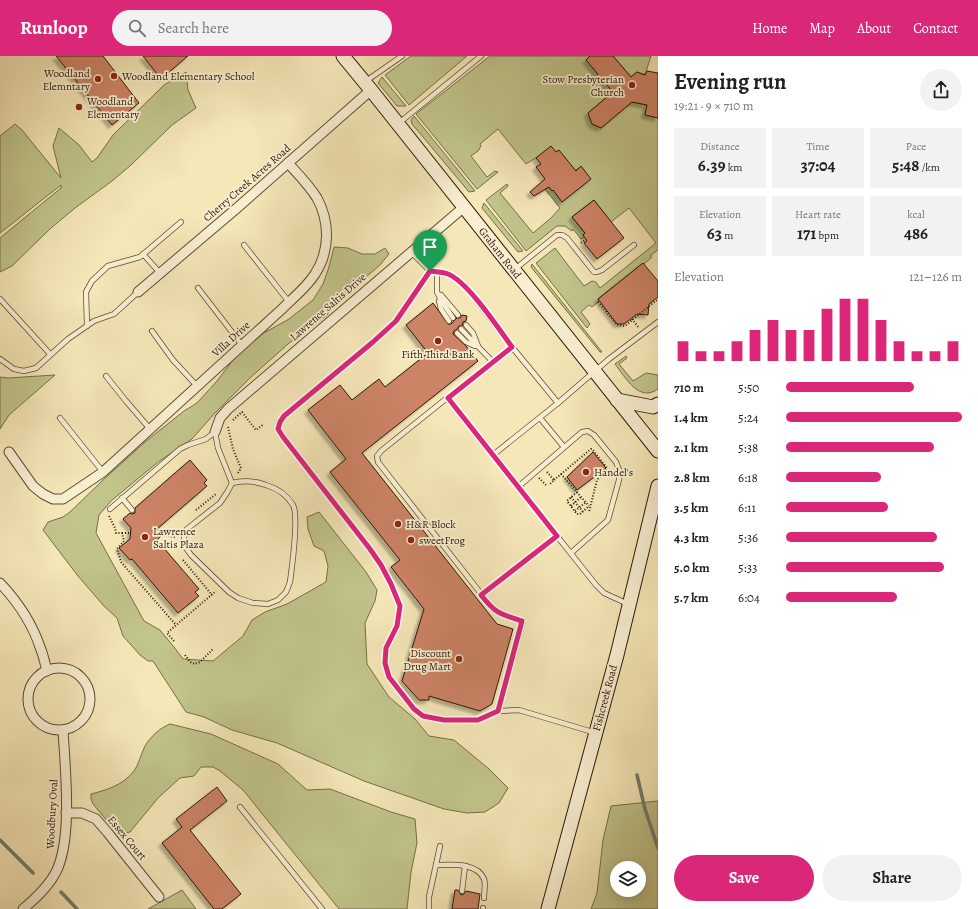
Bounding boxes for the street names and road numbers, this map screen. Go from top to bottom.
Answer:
street label: Cherry Creek Acres Road [200,141,294,225]
street label: Graham Road [475,224,525,282]
street label: Lawrence Saltis Drive [287,270,369,344]
street label: Villa Drive [208,318,253,361]
street label: Fishcreek Road [589,663,621,733]
street label: Woodbury Oval [43,779,61,850]
street label: Essex Court [104,813,150,864]

